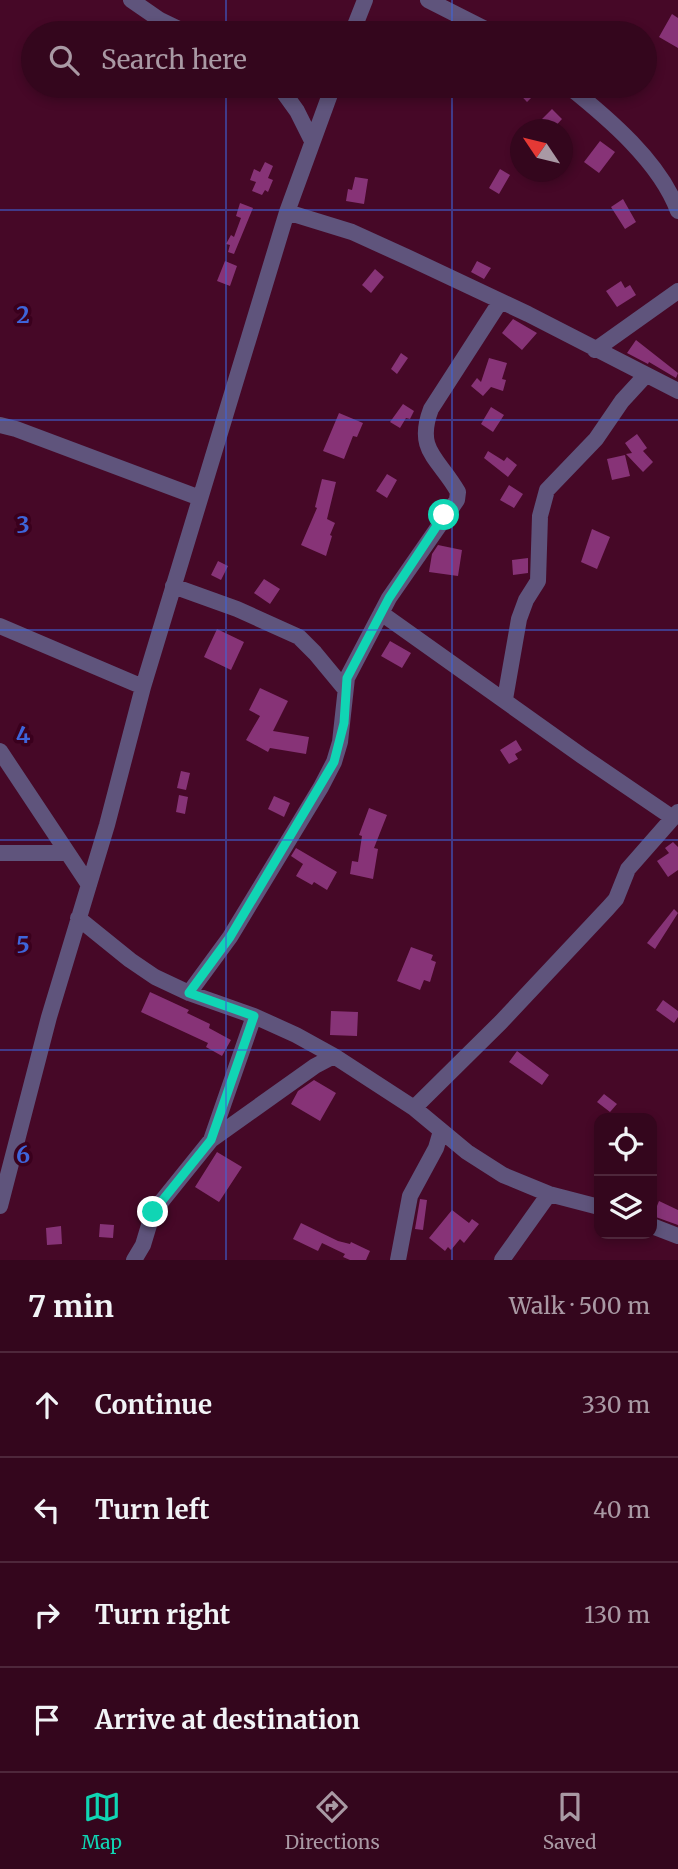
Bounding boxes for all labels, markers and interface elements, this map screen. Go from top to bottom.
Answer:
search box [21,21,657,98]
icon: search [45,41,83,79]
text: Search here [101,43,247,76]
north arrow [510,119,573,182]
text: 2 [16,300,30,329]
route start [428,499,459,530]
text: 3 [16,510,30,539]
text: 4 [16,720,31,749]
text: 5 [16,930,30,959]
map controls [594,1113,657,1239]
button: locate [594,1113,657,1176]
text: 6 [16,1140,30,1169]
button: layers [594,1176,657,1239]
route end [137,1196,168,1227]
text: 7 min [28,1287,114,1325]
text: Walk · 500 m [509,1291,650,1320]
icon: ahead [28,1386,66,1424]
text: Continue [95,1388,212,1421]
text: 330 m [582,1390,650,1419]
icon: left [28,1491,66,1529]
text: Turn left [95,1493,209,1526]
text: 40 m [593,1495,650,1524]
icon: right [28,1596,66,1634]
text: Turn right [95,1598,230,1631]
text: 130 m [584,1600,650,1629]
icon: arrive [28,1701,66,1739]
text: Arrive at destination [95,1703,360,1736]
tab: Map [81,1788,122,1854]
tab: Directions [285,1788,380,1854]
tab: Saved [543,1788,597,1854]

